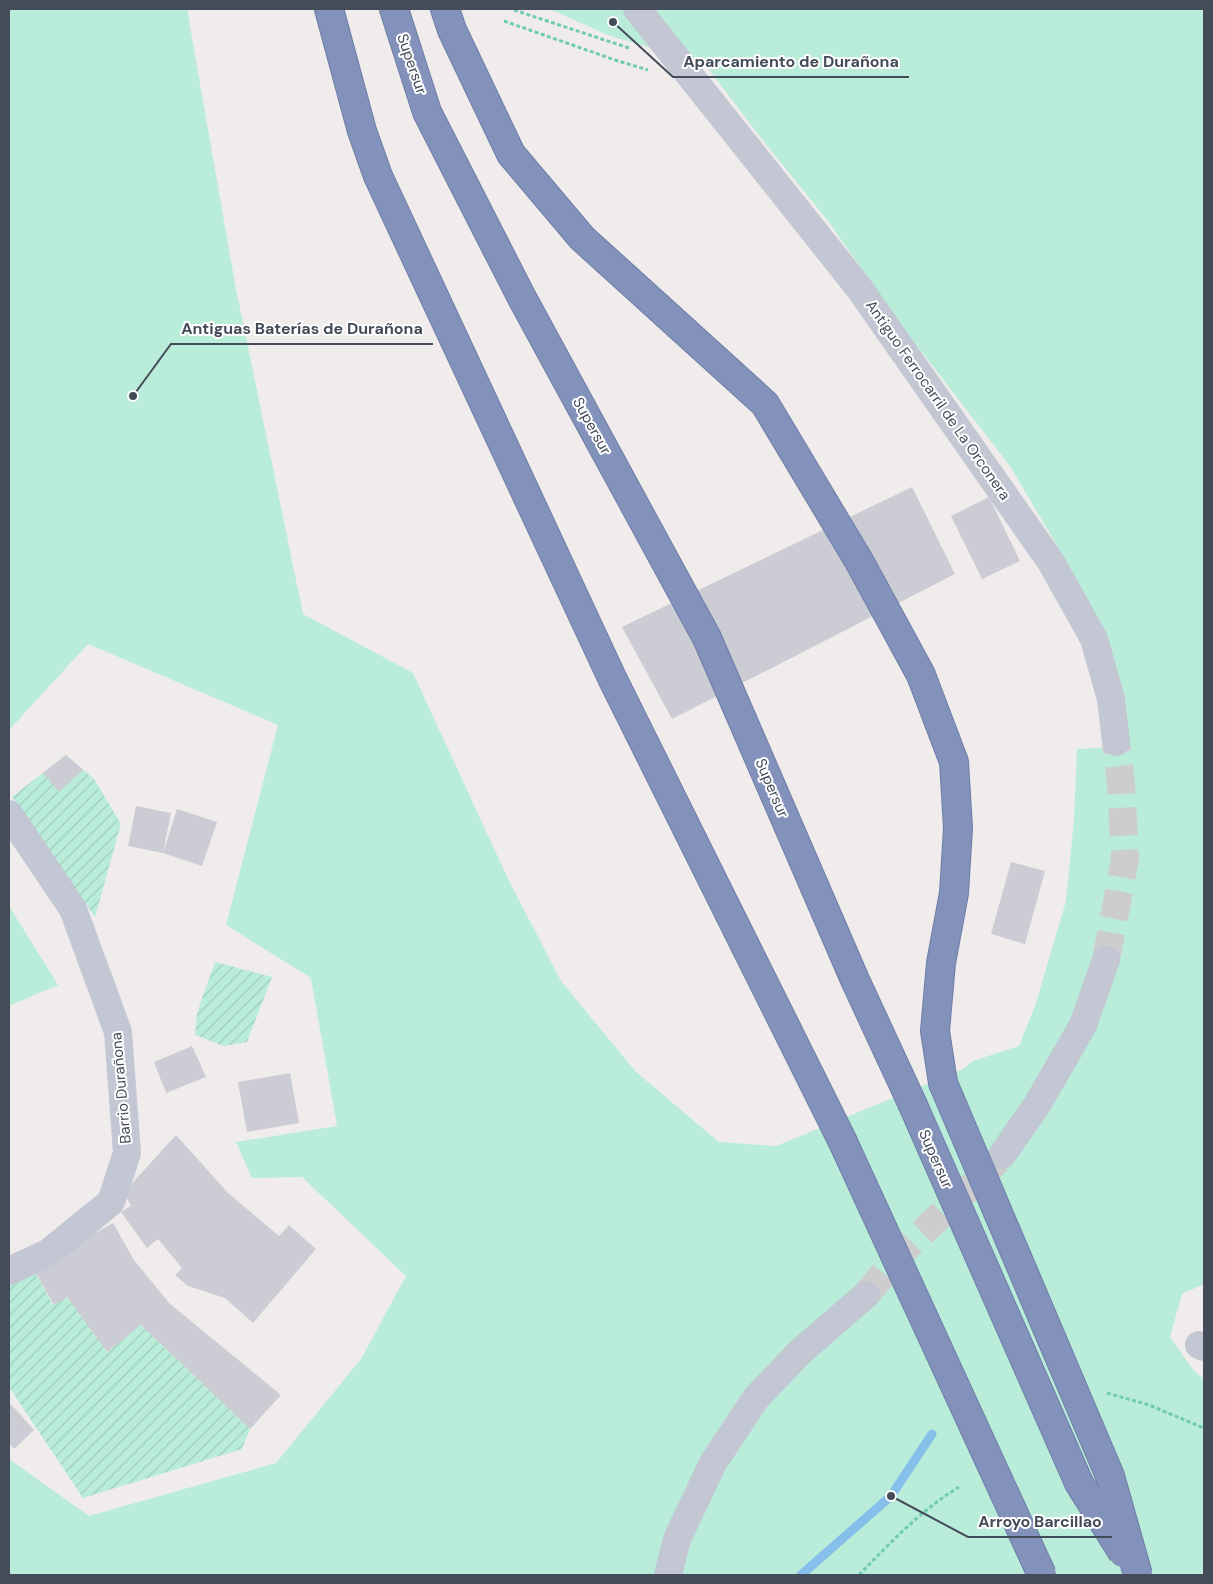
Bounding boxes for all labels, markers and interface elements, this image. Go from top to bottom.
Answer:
street label: Supersur [392,31,432,97]
callout: Aparcamiento de Durañona [673,46,909,77]
text: Aparcamiento de Durañona [683,51,899,72]
street label: Antiguo Ferrocarril de La Orconera [861,296,1015,504]
callout: Antiguas Baterías de Durañona [171,313,433,344]
text: Antiguas Baterías de Durañona [181,318,423,339]
street label: Supersur [568,394,616,459]
street label: Supersur [751,755,794,821]
street label: Barrio Durañona [106,1031,136,1145]
street label: Supersur [914,1126,958,1192]
callout: Arroyo Barcillao [968,1506,1112,1537]
text: Arroyo Barcillao [978,1511,1102,1532]

